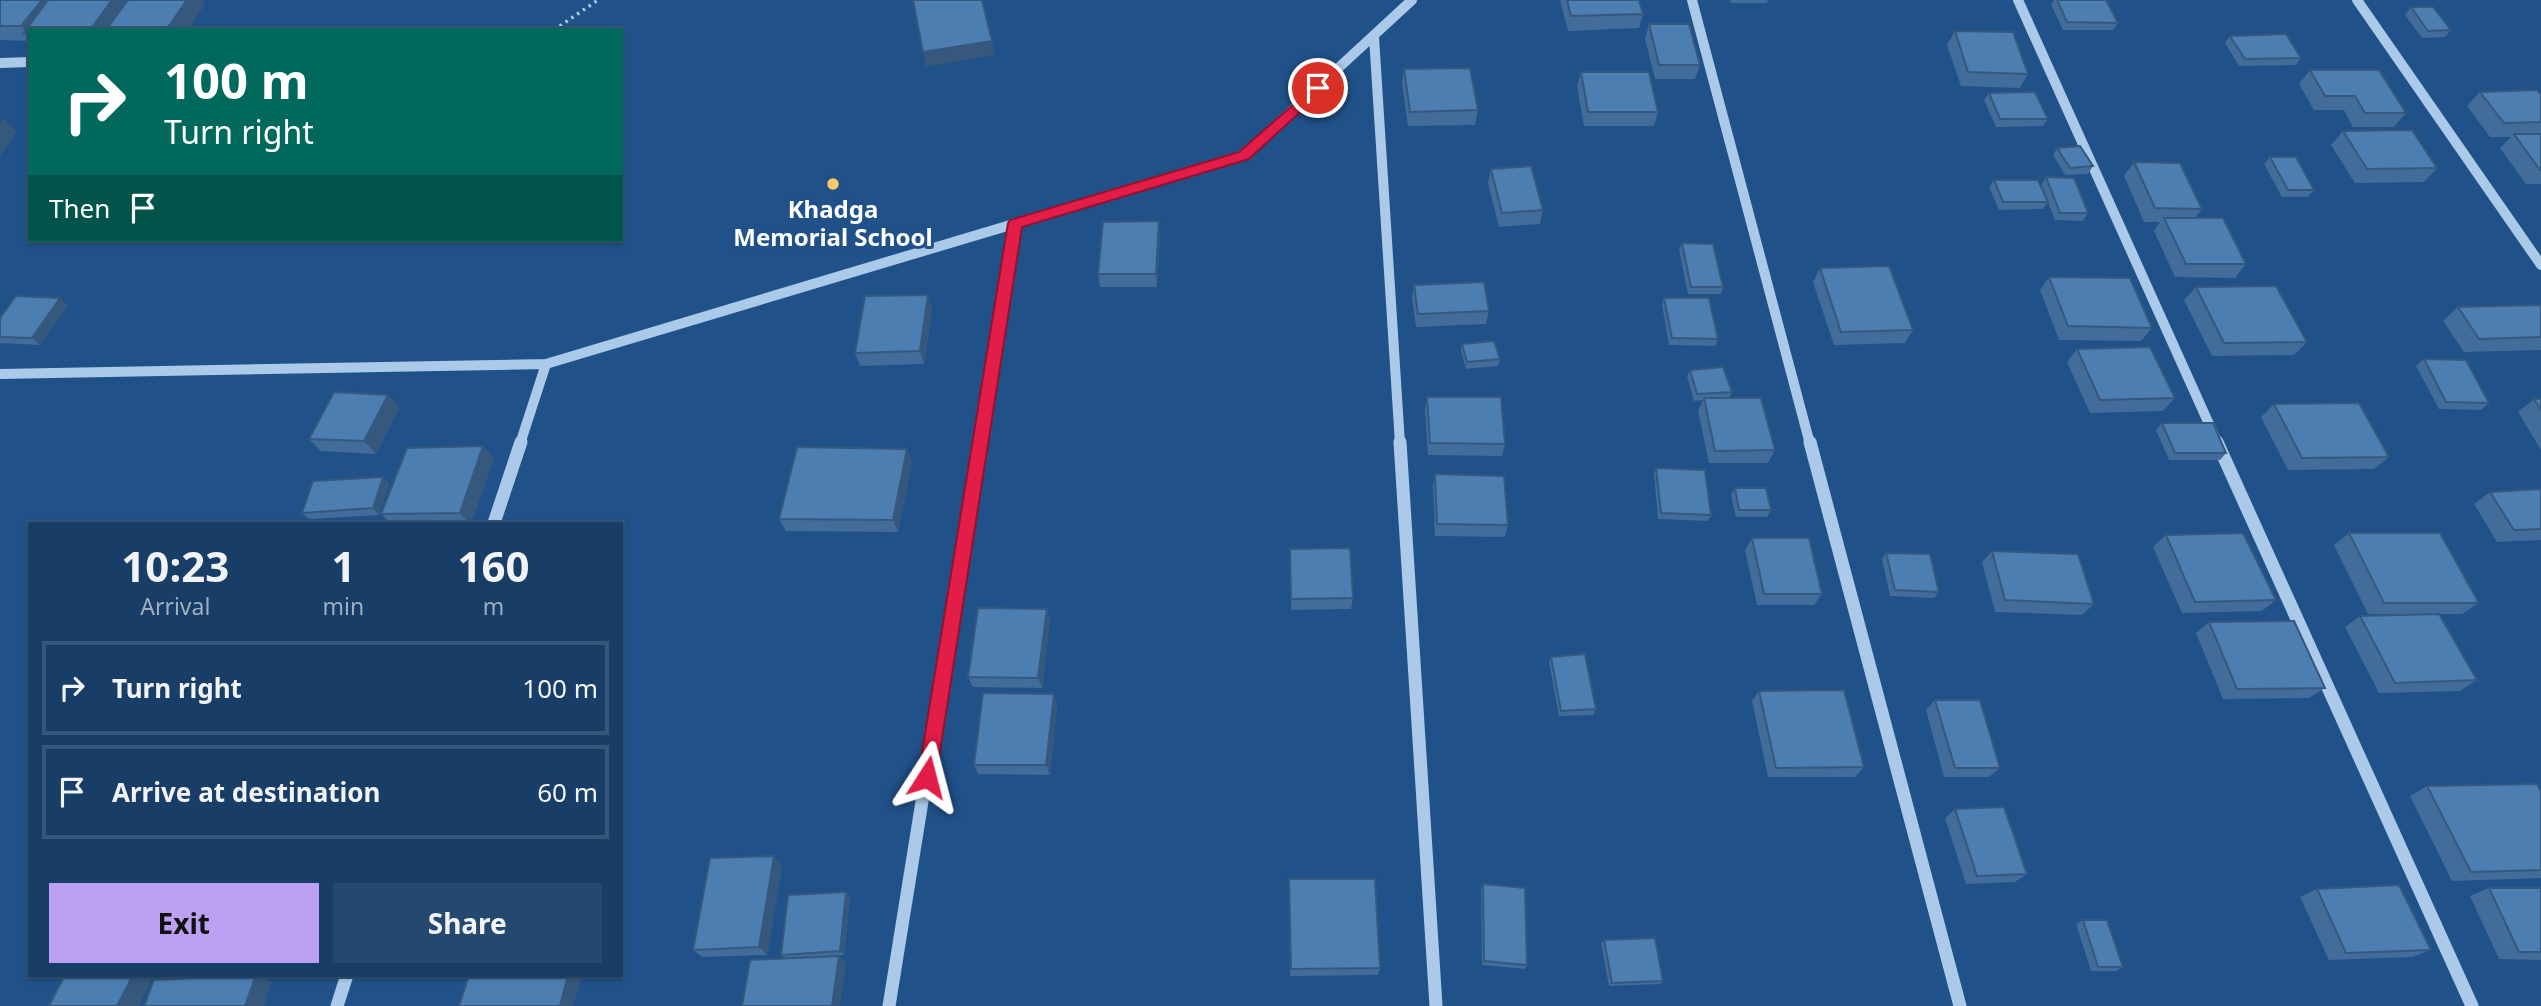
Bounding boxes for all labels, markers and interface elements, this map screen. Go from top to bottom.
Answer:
text: 100 m [164,47,309,113]
icon: right [49,56,140,147]
pin [1288,58,1348,118]
icon: arrive [1299,69,1337,107]
text: Turn right [164,110,314,153]
marker: Khadga Memorial School [825,176,841,192]
icon: arrive [124,189,162,227]
text: Then [49,190,110,226]
place label: Khadga Memorial School [733,192,933,253]
text: 10:23 [121,537,229,594]
text: 1 [331,537,355,594]
text: 160 [458,537,530,594]
text: Arrival [140,590,210,622]
text: min [323,590,364,622]
text: m [483,590,504,622]
icon: right [53,669,91,707]
text: Turn right [112,670,242,706]
text: 100 m [522,670,598,706]
position arrow [890,740,964,814]
icon: arrive [53,773,91,811]
text: Arrive at destination [112,774,381,810]
text: 60 m [537,774,598,810]
button: Exit [49,883,319,963]
button: Share [333,883,602,963]

